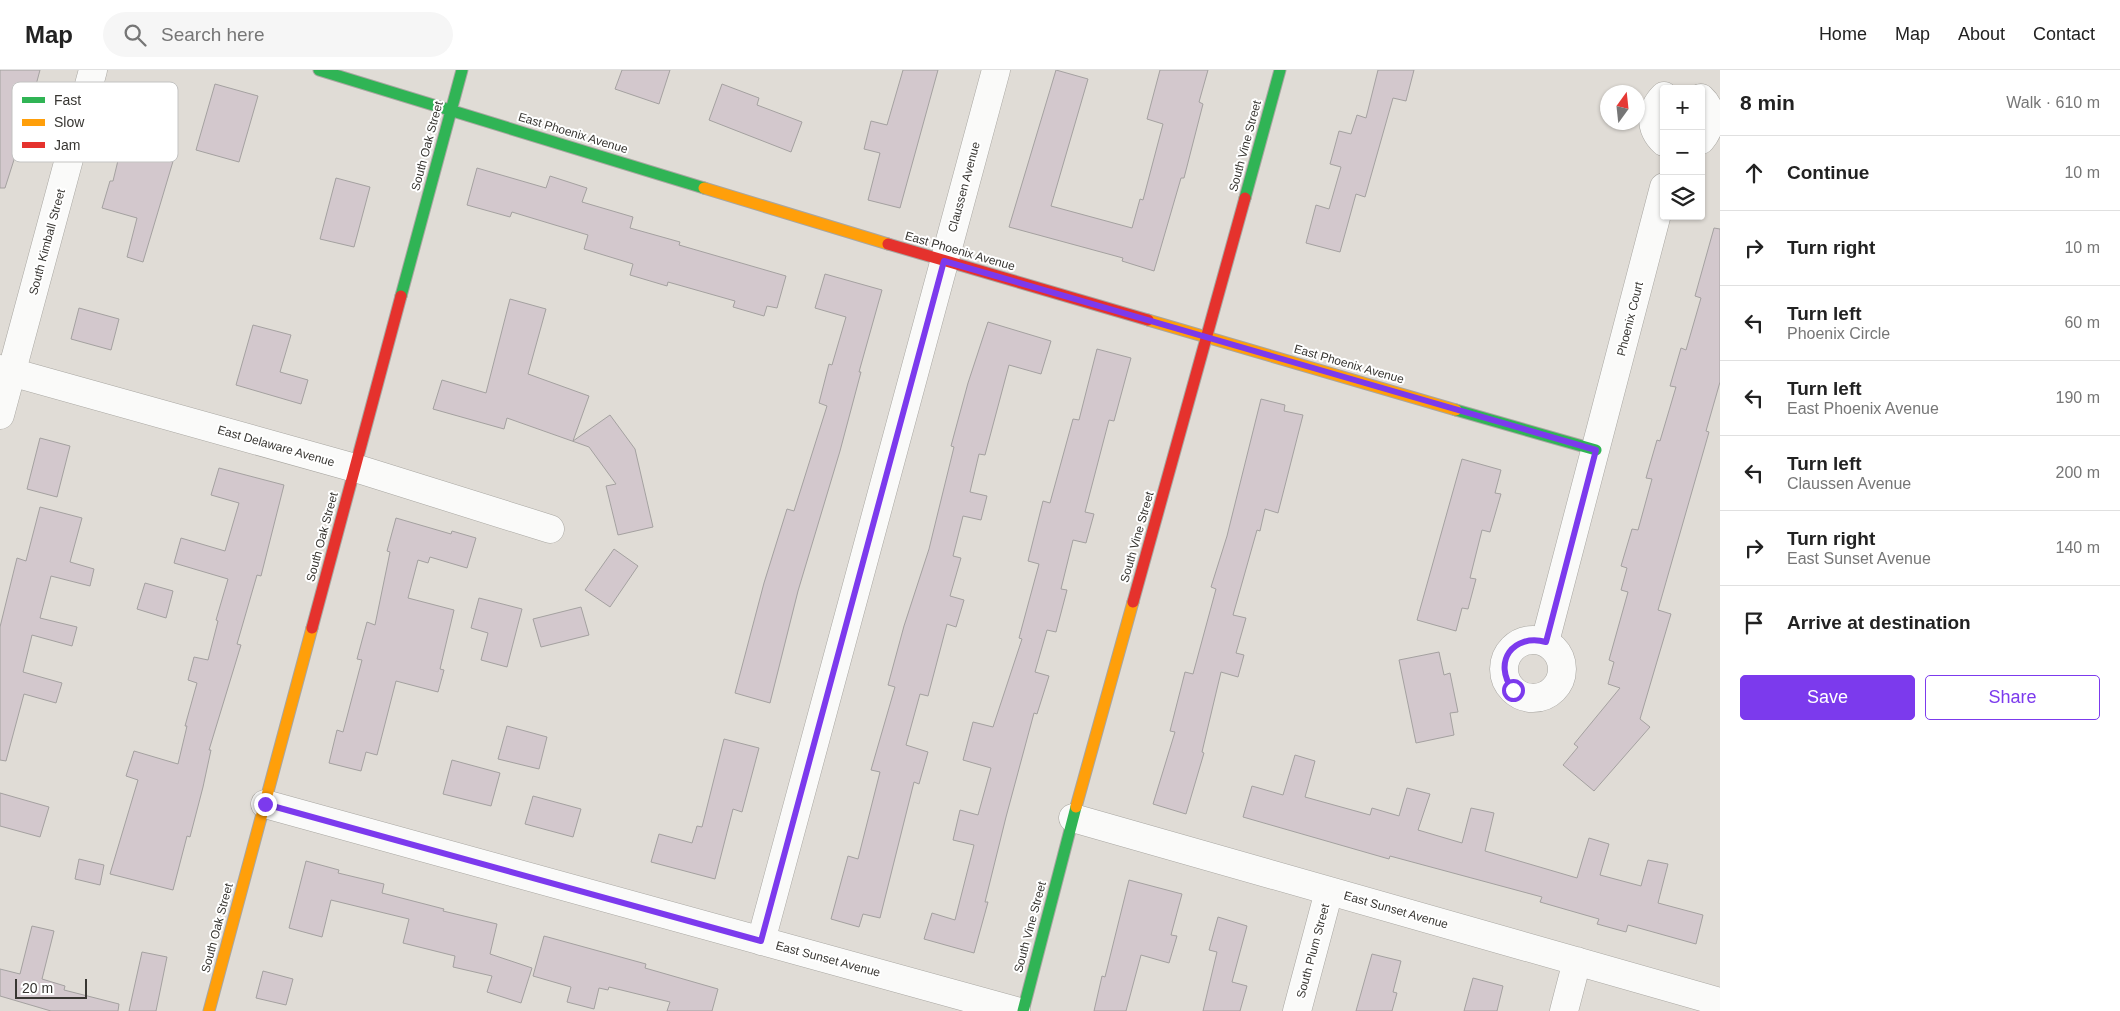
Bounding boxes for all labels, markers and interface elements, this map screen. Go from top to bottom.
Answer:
search box [103,12,453,57]
text: Map [25,21,73,48]
icon: search [121,21,149,49]
text: Search here [161,24,265,45]
text: Home [1819,24,1867,44]
text: Map [1895,24,1930,44]
text: About [1958,24,2005,44]
text: Contact [2033,24,2095,44]
legend [12,82,178,162]
north arrow [1600,85,1645,130]
map controls [1660,85,1705,220]
button: + [1660,85,1705,130]
text: 8 min [1740,91,1795,114]
text: Fast [54,92,81,108]
text: Walk · 610 m [2006,94,2100,111]
street label: South Vine Street [1226,98,1264,193]
street label: South Oak Street [408,99,446,192]
street label: East Phoenix Avenue [517,110,630,156]
text: Slow [54,114,85,130]
button: − [1660,130,1705,175]
text: Jam [54,137,80,153]
street label: Claussen Avenue [945,140,983,234]
icon: ahead [1740,159,1768,187]
text: Continue [1787,162,1869,183]
text: 10 m [2064,164,2100,181]
button: layers [1660,175,1705,220]
street label: South Kimball Street [26,187,68,297]
street label: East Phoenix Avenue [903,229,1017,274]
icon: right [1740,234,1768,262]
text: Turn right [1787,237,1875,258]
text: 10 m [2064,239,2100,256]
street label: Phoenix Court [1614,280,1646,358]
text: Turn left [1787,303,1862,324]
icon: left [1740,309,1768,337]
text: 60 m [2064,314,2100,331]
text: Phoenix Circle [1787,325,1890,342]
street label: East Phoenix Avenue [1292,342,1406,387]
text: Turn left [1787,378,1862,399]
icon: left [1740,384,1768,412]
text: 190 m [2056,389,2100,406]
text: East Phoenix Avenue [1787,400,1939,417]
street label: East Delaware Avenue [216,423,336,470]
text: Turn left [1787,453,1862,474]
icon: left [1740,459,1768,487]
text: 200 m [2056,464,2100,481]
text: Claussen Avenue [1787,475,1911,492]
street label: South Vine Street [1117,489,1157,584]
street label: South Oak Street [303,490,341,583]
text: Turn right [1787,528,1875,549]
icon: right [1740,534,1768,562]
text: 140 m [2056,539,2100,556]
text: East Sunset Avenue [1787,550,1931,567]
icon: arrive [1740,609,1768,637]
text: Arrive at destination [1787,612,1971,633]
button: Save [1740,675,1915,720]
button: Share [1925,675,2100,720]
route start [1502,679,1525,702]
route end [254,793,277,816]
street label: South Vine Street [1011,879,1049,974]
street label: South Oak Street [198,881,236,974]
street label: East Sunset Avenue [1342,888,1450,932]
street label: South Plum Street [1294,902,1333,1000]
street label: East Sunset Avenue [774,938,882,980]
scale bar [15,976,88,999]
text: 20 m [22,980,53,996]

